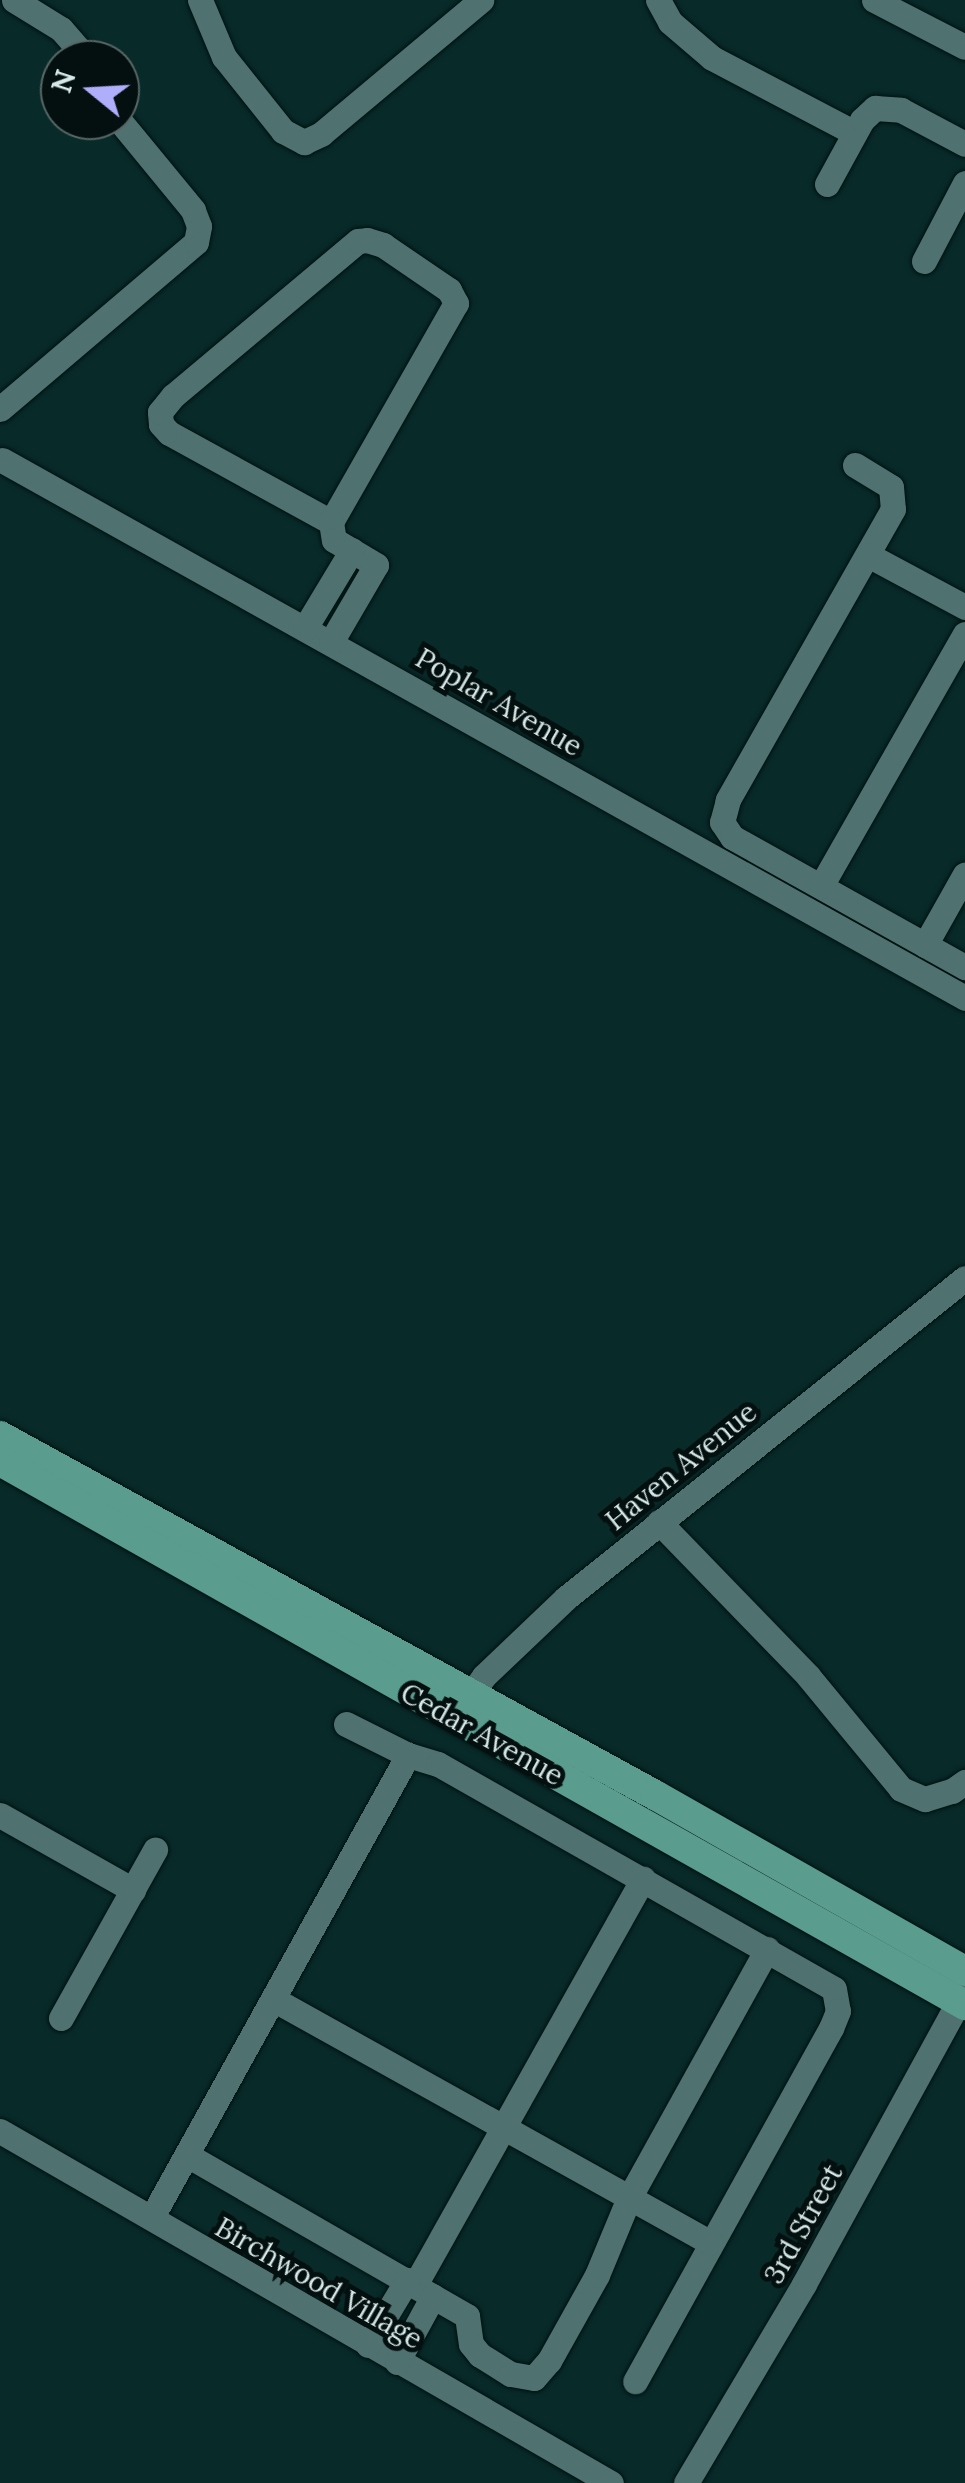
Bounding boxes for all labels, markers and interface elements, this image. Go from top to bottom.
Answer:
north arrow [40,40,140,140]
text: N [43,65,84,97]
street label: Poplar Avenue [410,641,588,763]
street label: Haven Avenue [599,1395,763,1537]
street label: Cedar Avenue [395,1676,569,1792]
street label: 3rd Street [757,2159,849,2289]
street label: Birchwood Village [210,2210,428,2356]

